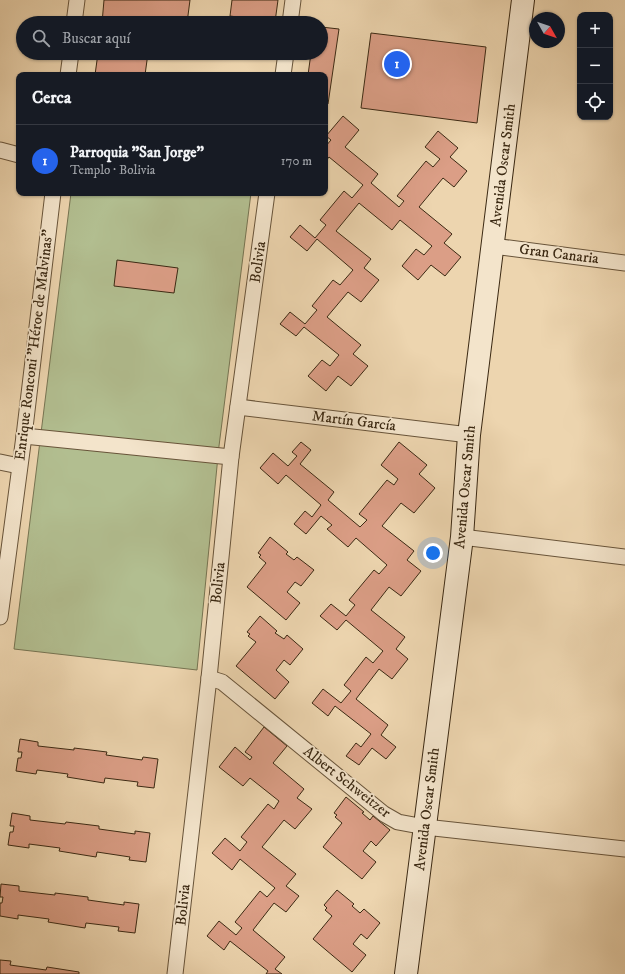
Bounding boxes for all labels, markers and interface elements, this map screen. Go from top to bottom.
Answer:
north arrow [529,12,565,48]
map controls [577,12,613,120]
button: + [577,12,613,48]
search box [16,16,328,60]
icon: search [30,27,52,49]
text: Buscar aquí [62,29,130,48]
button: − [577,48,613,84]
pin: 1 [384,49,410,79]
button: locate [577,84,613,120]
text: Cerca [32,87,71,109]
street label: Avenida Oscar Smith [486,102,520,228]
text: Parroquia "San Jorge" [70,143,204,162]
text: 1 [43,153,47,169]
text: 170 m [281,153,312,169]
text: Templo · Bolivia [70,162,155,178]
street label: Enrique Ronconi "Héroe de Malvinas" [10,228,58,462]
street label: Bolivia [246,239,270,284]
street label: Gran Canaria [518,240,600,268]
street label: Martín García [311,406,398,436]
street label: Avenida Oscar Smith [450,424,480,549]
your location [423,543,443,563]
street label: Bolivia [206,561,230,605]
street label: Albert Schweitzer [300,742,395,822]
street label: Avenida Oscar Smith [410,746,444,872]
street label: Bolivia [171,883,195,927]

